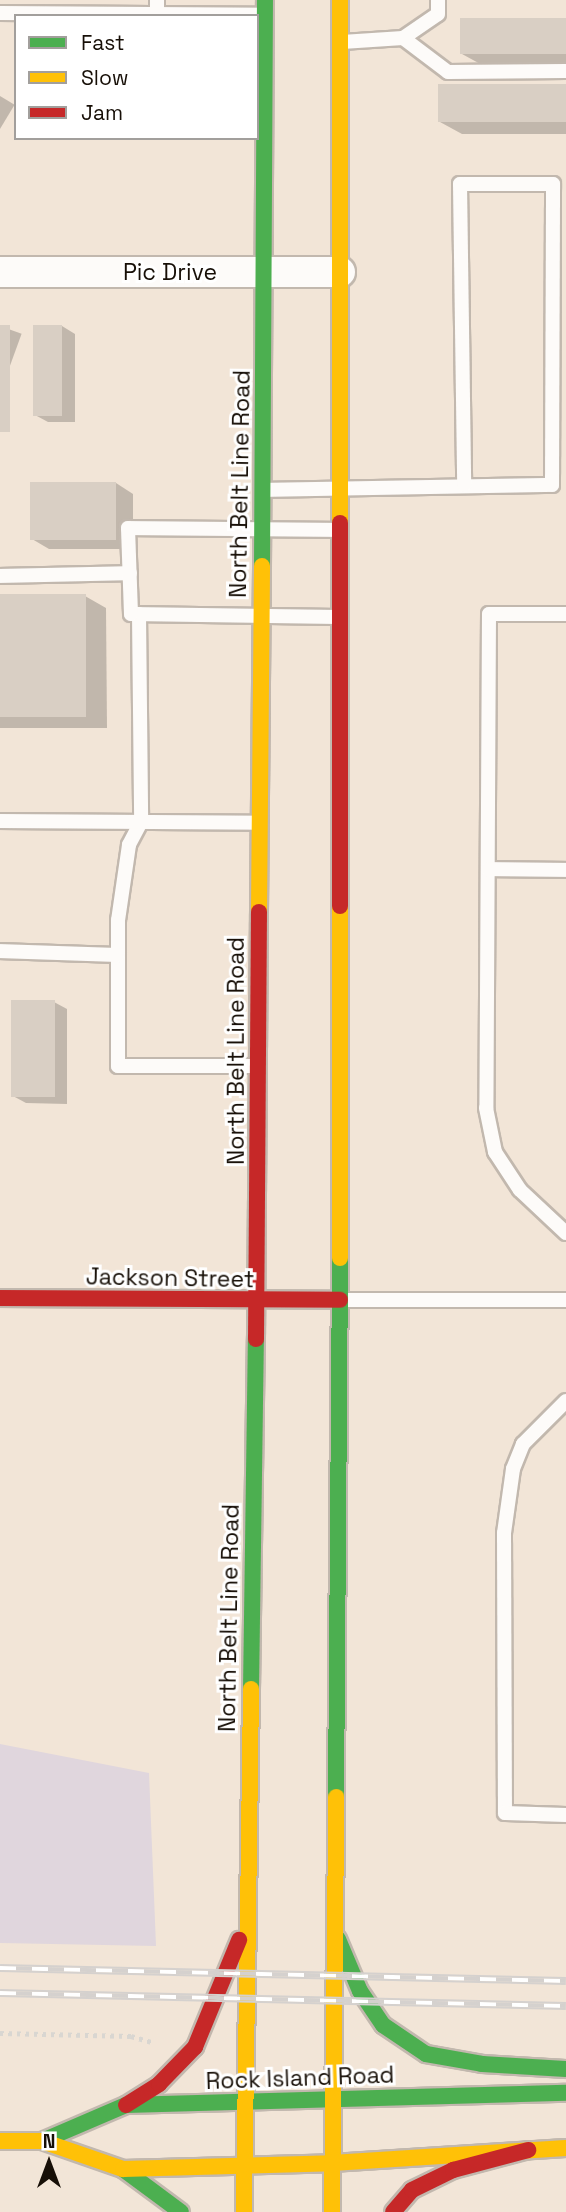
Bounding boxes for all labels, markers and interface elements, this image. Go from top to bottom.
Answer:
legend [14,14,259,140]
text: Fast [81,29,125,56]
text: Slow [81,64,129,91]
text: Jam [81,99,123,126]
street label: Pic Drive [123,258,217,286]
street label: North Belt Line Road [224,370,256,598]
street label: North Belt Line Road [222,937,250,1165]
street label: Jackson Street [86,1263,254,1293]
street label: North Belt Line Road [213,1504,245,1732]
street label: Rock Island Road [205,2061,395,2095]
north arrow [14,2128,84,2198]
text: N [43,2129,55,2154]

